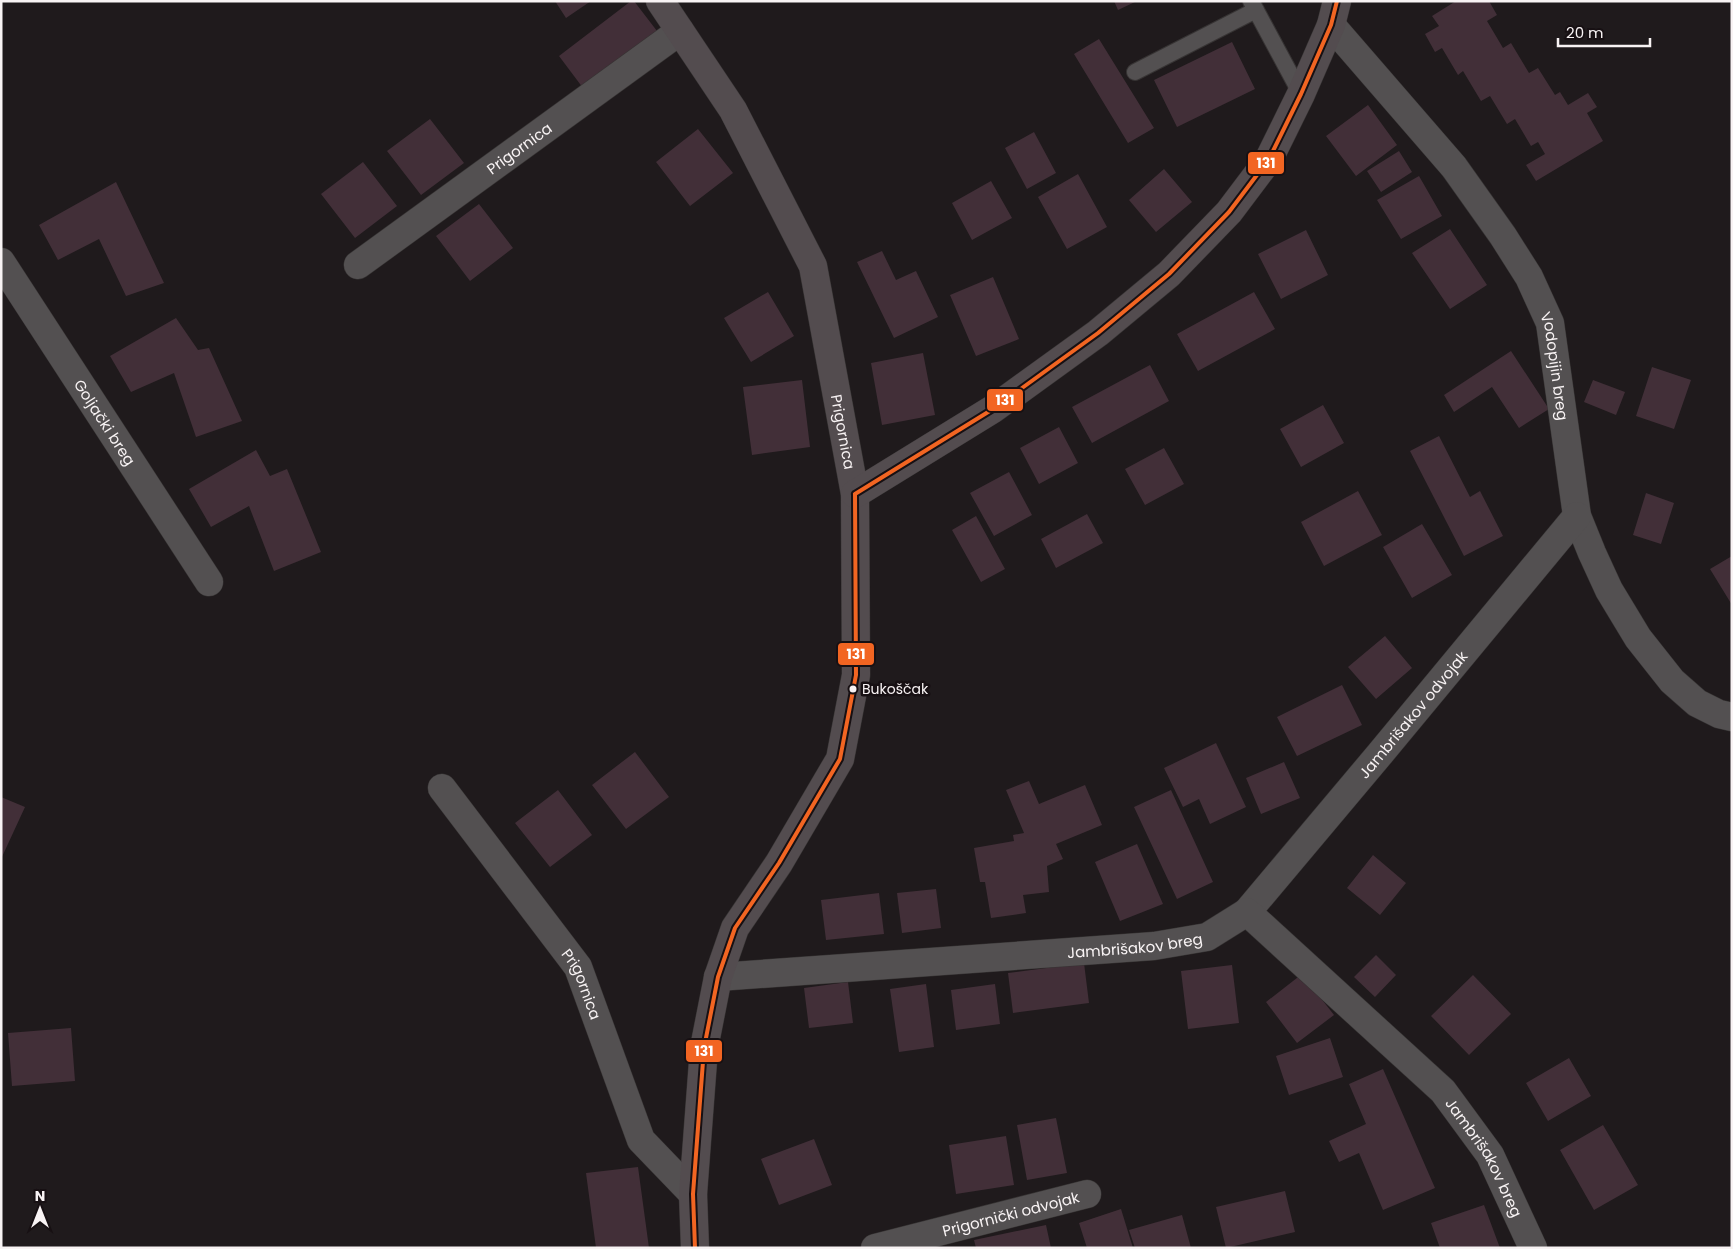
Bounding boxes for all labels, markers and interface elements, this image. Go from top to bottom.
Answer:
scale bar [1558,15,1650,47]
text: 20 m [1566,22,1604,43]
street label: Prigornica [482,117,556,179]
line badge: 131 [1247,151,1285,175]
text: 131 [1257,153,1276,173]
street label: Vodopijin breg [1536,308,1574,422]
street label: Goljački breg [69,375,141,469]
line badge: 131 [986,388,1024,412]
text: 131 [996,390,1015,410]
street label: Prigornica [826,392,861,471]
line badge: 131 [837,642,875,666]
text: 131 [847,644,866,664]
street label: Jambrišakov odvojak [1353,646,1472,783]
place label: Bukoščak [862,679,929,699]
marker: Bukoščak [848,684,858,694]
street label: Jambrišakov breg [1066,927,1204,963]
street label: Prigornica [557,944,607,1022]
line badge: 131 [685,1039,723,1063]
text: 131 [695,1041,714,1061]
street label: Jambrišakov breg [1441,1093,1528,1220]
north arrow [15,1184,65,1234]
text: N [35,1186,45,1206]
street label: Prigornički odvojak [940,1186,1082,1241]

